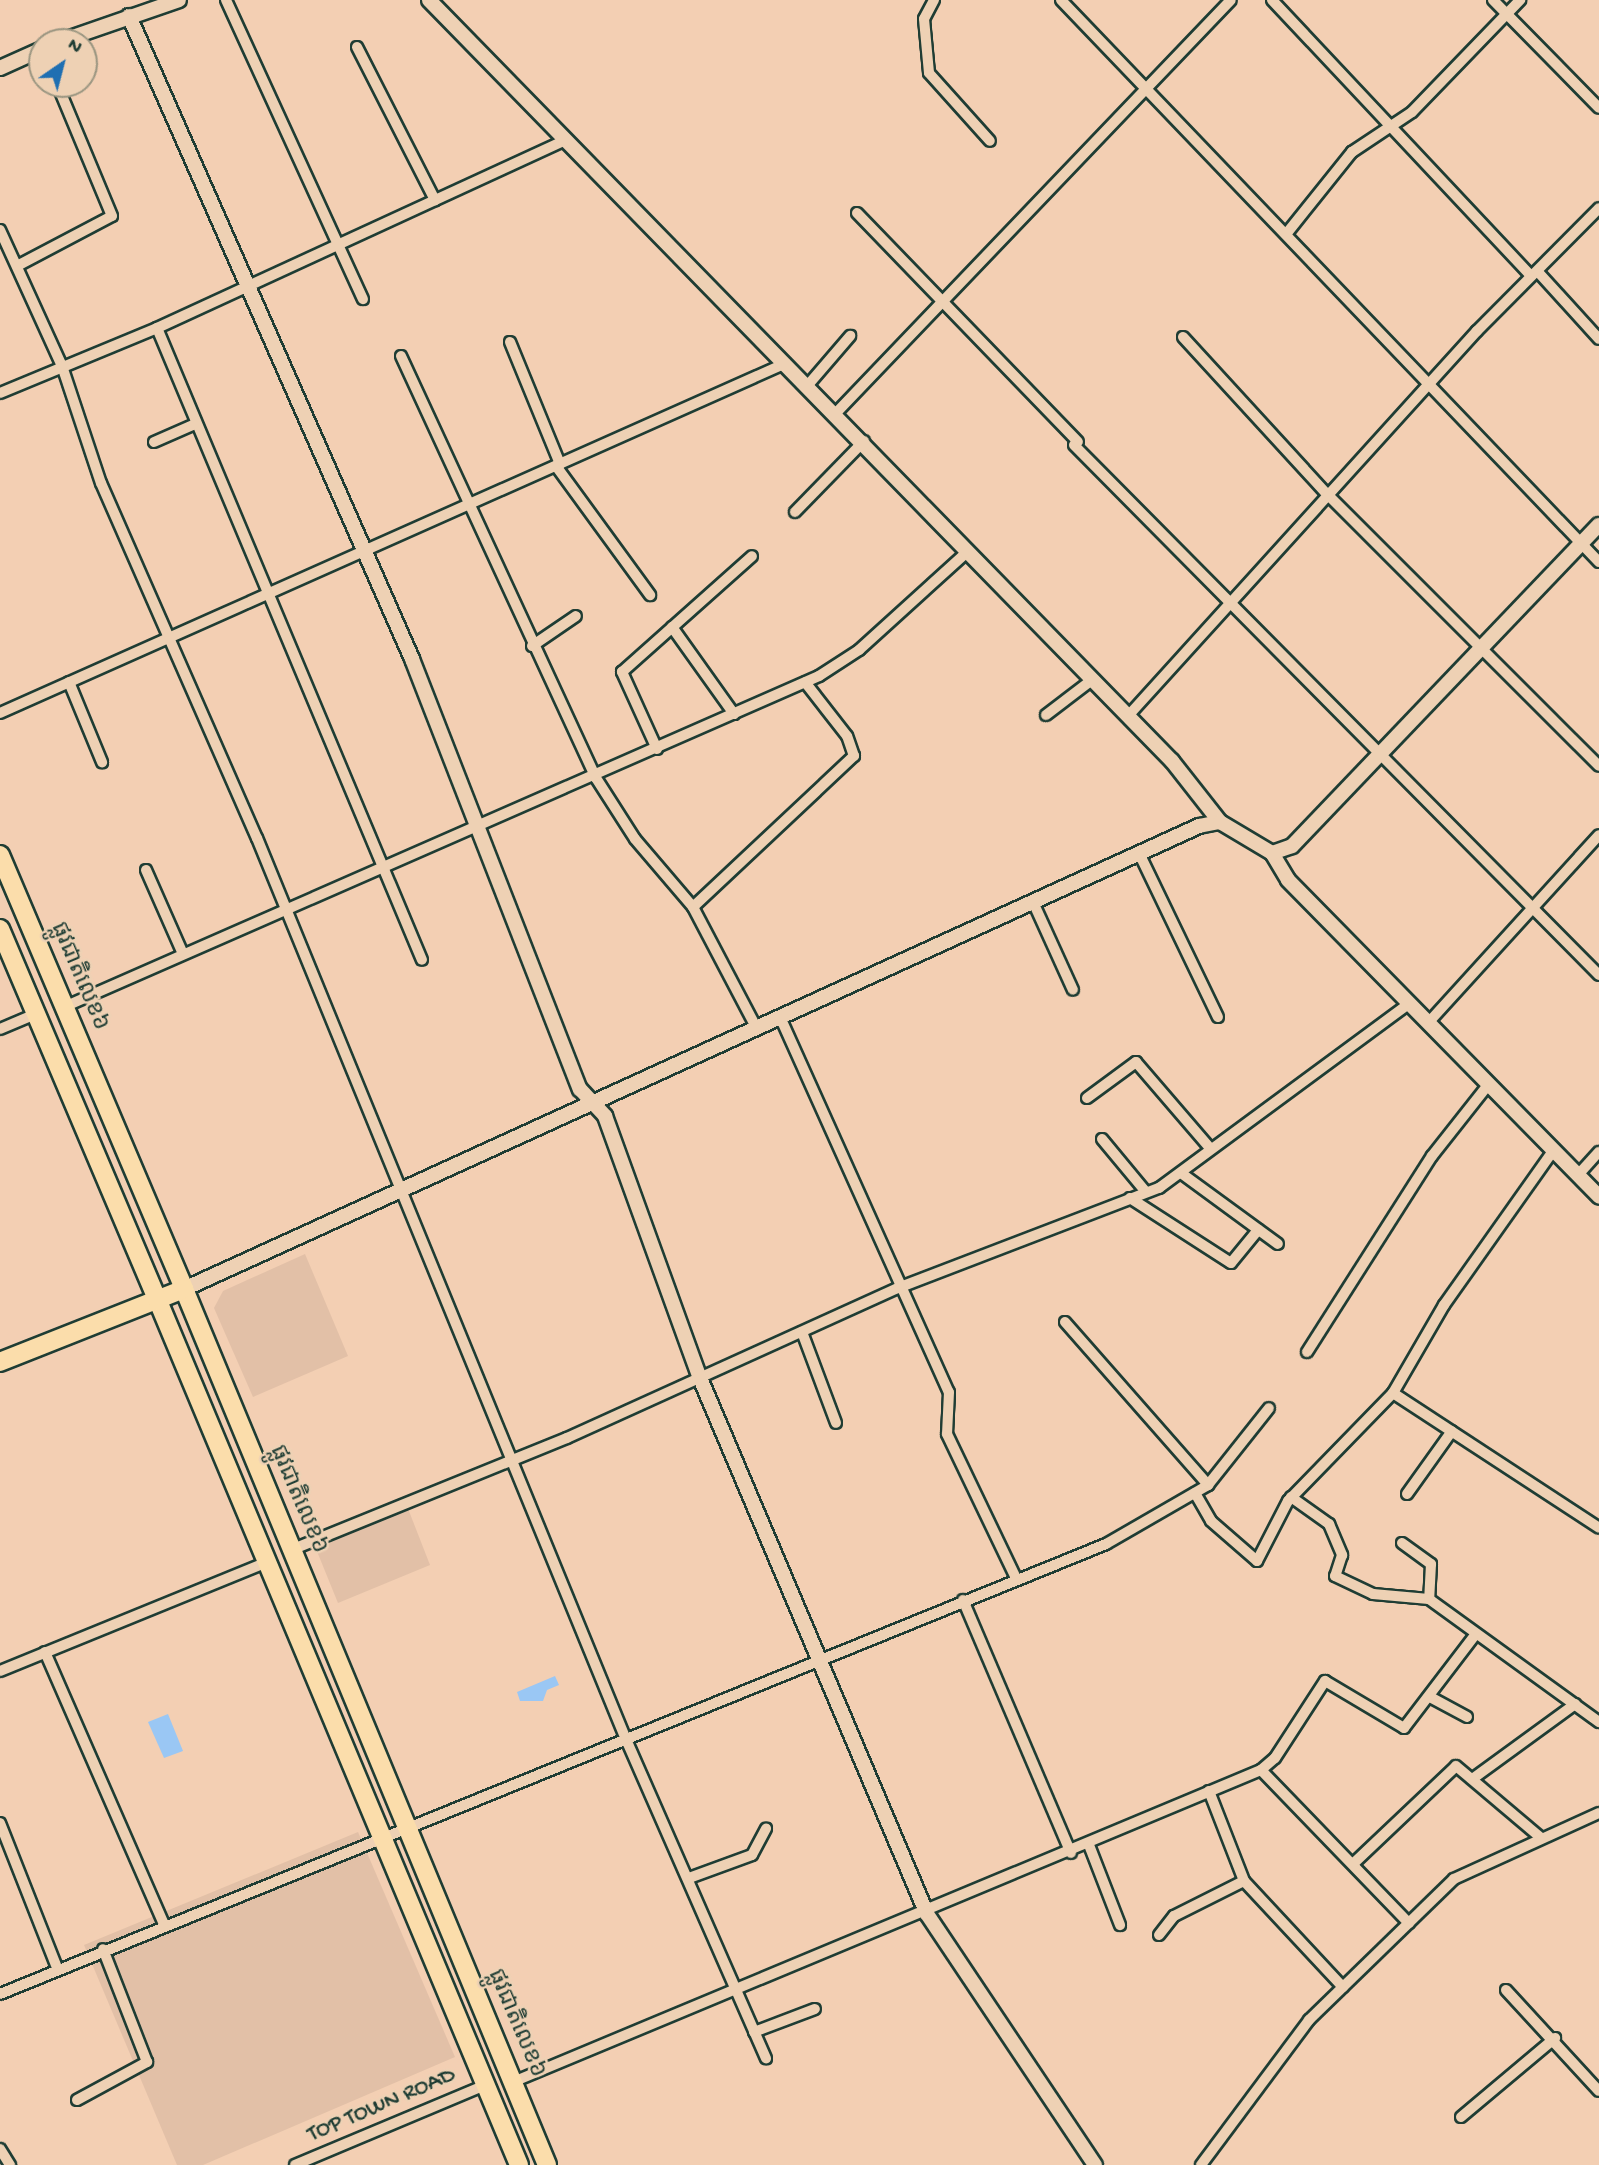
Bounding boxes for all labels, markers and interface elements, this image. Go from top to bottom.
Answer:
north arrow [28,28,98,98]
text: N [63,34,86,60]
street label: ផ្លូវជាតិលេខ៦ [43,919,113,1035]
street label: ផ្លូវជាតិលេខ៦ [262,1442,332,1558]
street label: ផ្លូវជាតិលេខ៦ [480,1966,550,2082]
street label: TOP TOWN ROAD [304,2062,460,2150]

